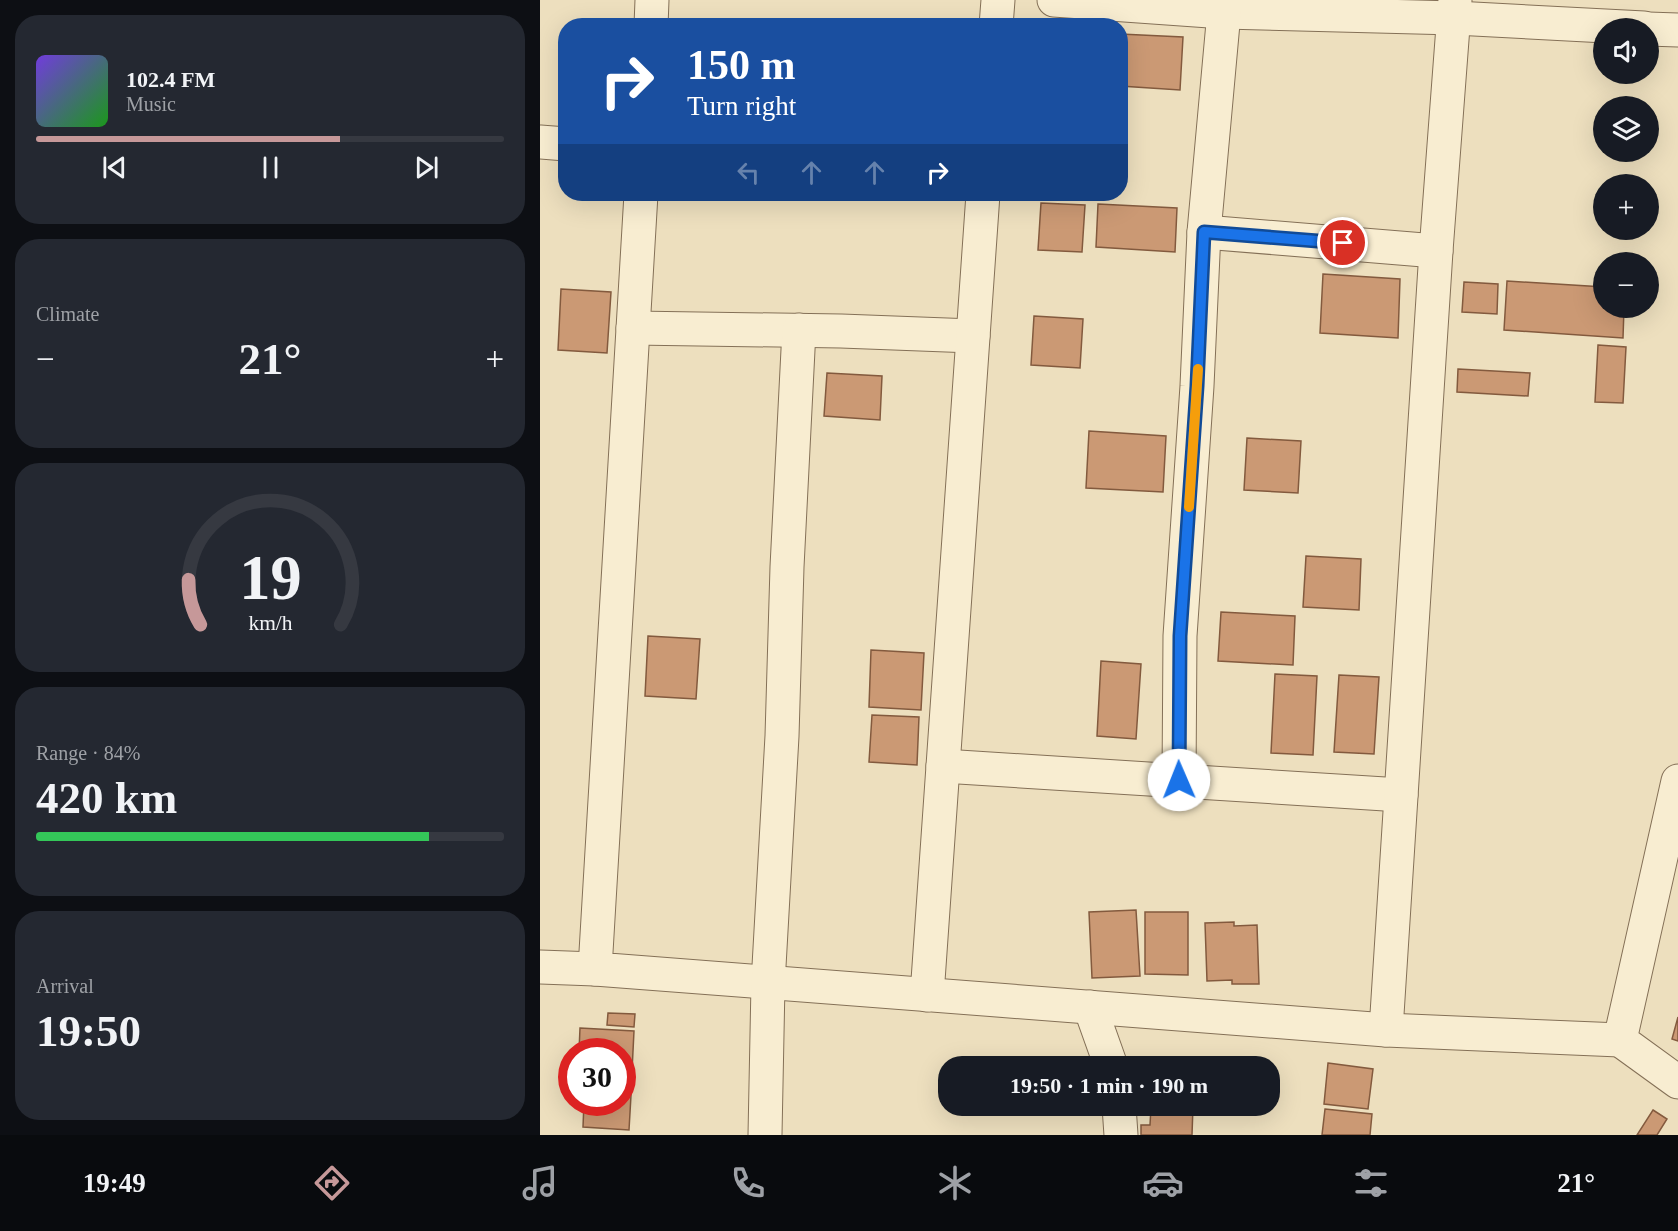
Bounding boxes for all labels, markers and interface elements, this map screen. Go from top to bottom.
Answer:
map controls [1593,18,1659,318]
button: sound [1593,18,1659,84]
icon: right [588,42,666,120]
text: 150 m [687,42,796,88]
text: 102.4 FM [126,67,215,92]
text: Turn right [687,91,796,121]
text: Music [126,93,176,115]
button: layers [1593,96,1659,162]
icon: previous [98,151,131,184]
icon: pause [254,151,287,184]
icon: next [410,151,443,184]
icon: left [732,156,765,189]
icon: ahead [795,156,828,189]
icon: ahead [858,156,891,189]
icon: right [921,156,954,189]
button: + [1593,174,1659,240]
pin [1317,217,1368,268]
icon: arrive [1326,226,1359,259]
button: − [1593,252,1659,318]
text: Climate [36,303,99,325]
text: 21° [239,334,302,384]
text: − [36,341,55,377]
text: + [485,341,504,377]
text: 19 [239,543,301,612]
text: km/h [248,611,292,635]
text: Range · 84% [36,742,140,764]
position arrow [1147,748,1211,812]
text: 420 km [36,773,177,823]
text: Arrival [36,975,94,997]
text: 19:50 [36,1006,141,1056]
speed limit sign: 30 [558,1038,636,1116]
text: 19:50 · 1 min · 190 m [1010,1073,1208,1098]
icon: directions [311,1162,353,1204]
icon: music [519,1162,561,1204]
icon: phone [727,1162,769,1204]
icon: climate [934,1162,976,1204]
icon: car [1142,1162,1184,1204]
icon: filters [1350,1162,1392,1204]
text: 19:49 [83,1168,146,1198]
text: 21° [1557,1168,1595,1198]

